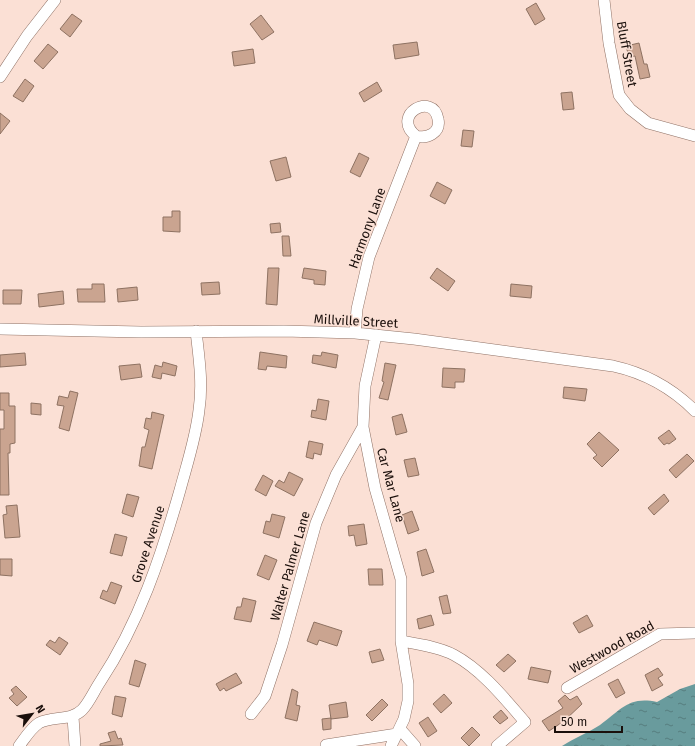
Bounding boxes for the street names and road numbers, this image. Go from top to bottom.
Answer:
street label: Bluff Street [614,20,640,88]
street label: Harmony Lane [345,185,389,271]
street label: Millville Street [313,311,399,331]
street label: Car Mar Lane [374,446,408,524]
street label: Grove Avenue [128,503,168,585]
street label: Walter Palmer Lane [267,509,313,623]
street label: Westwood Road [567,618,657,676]

